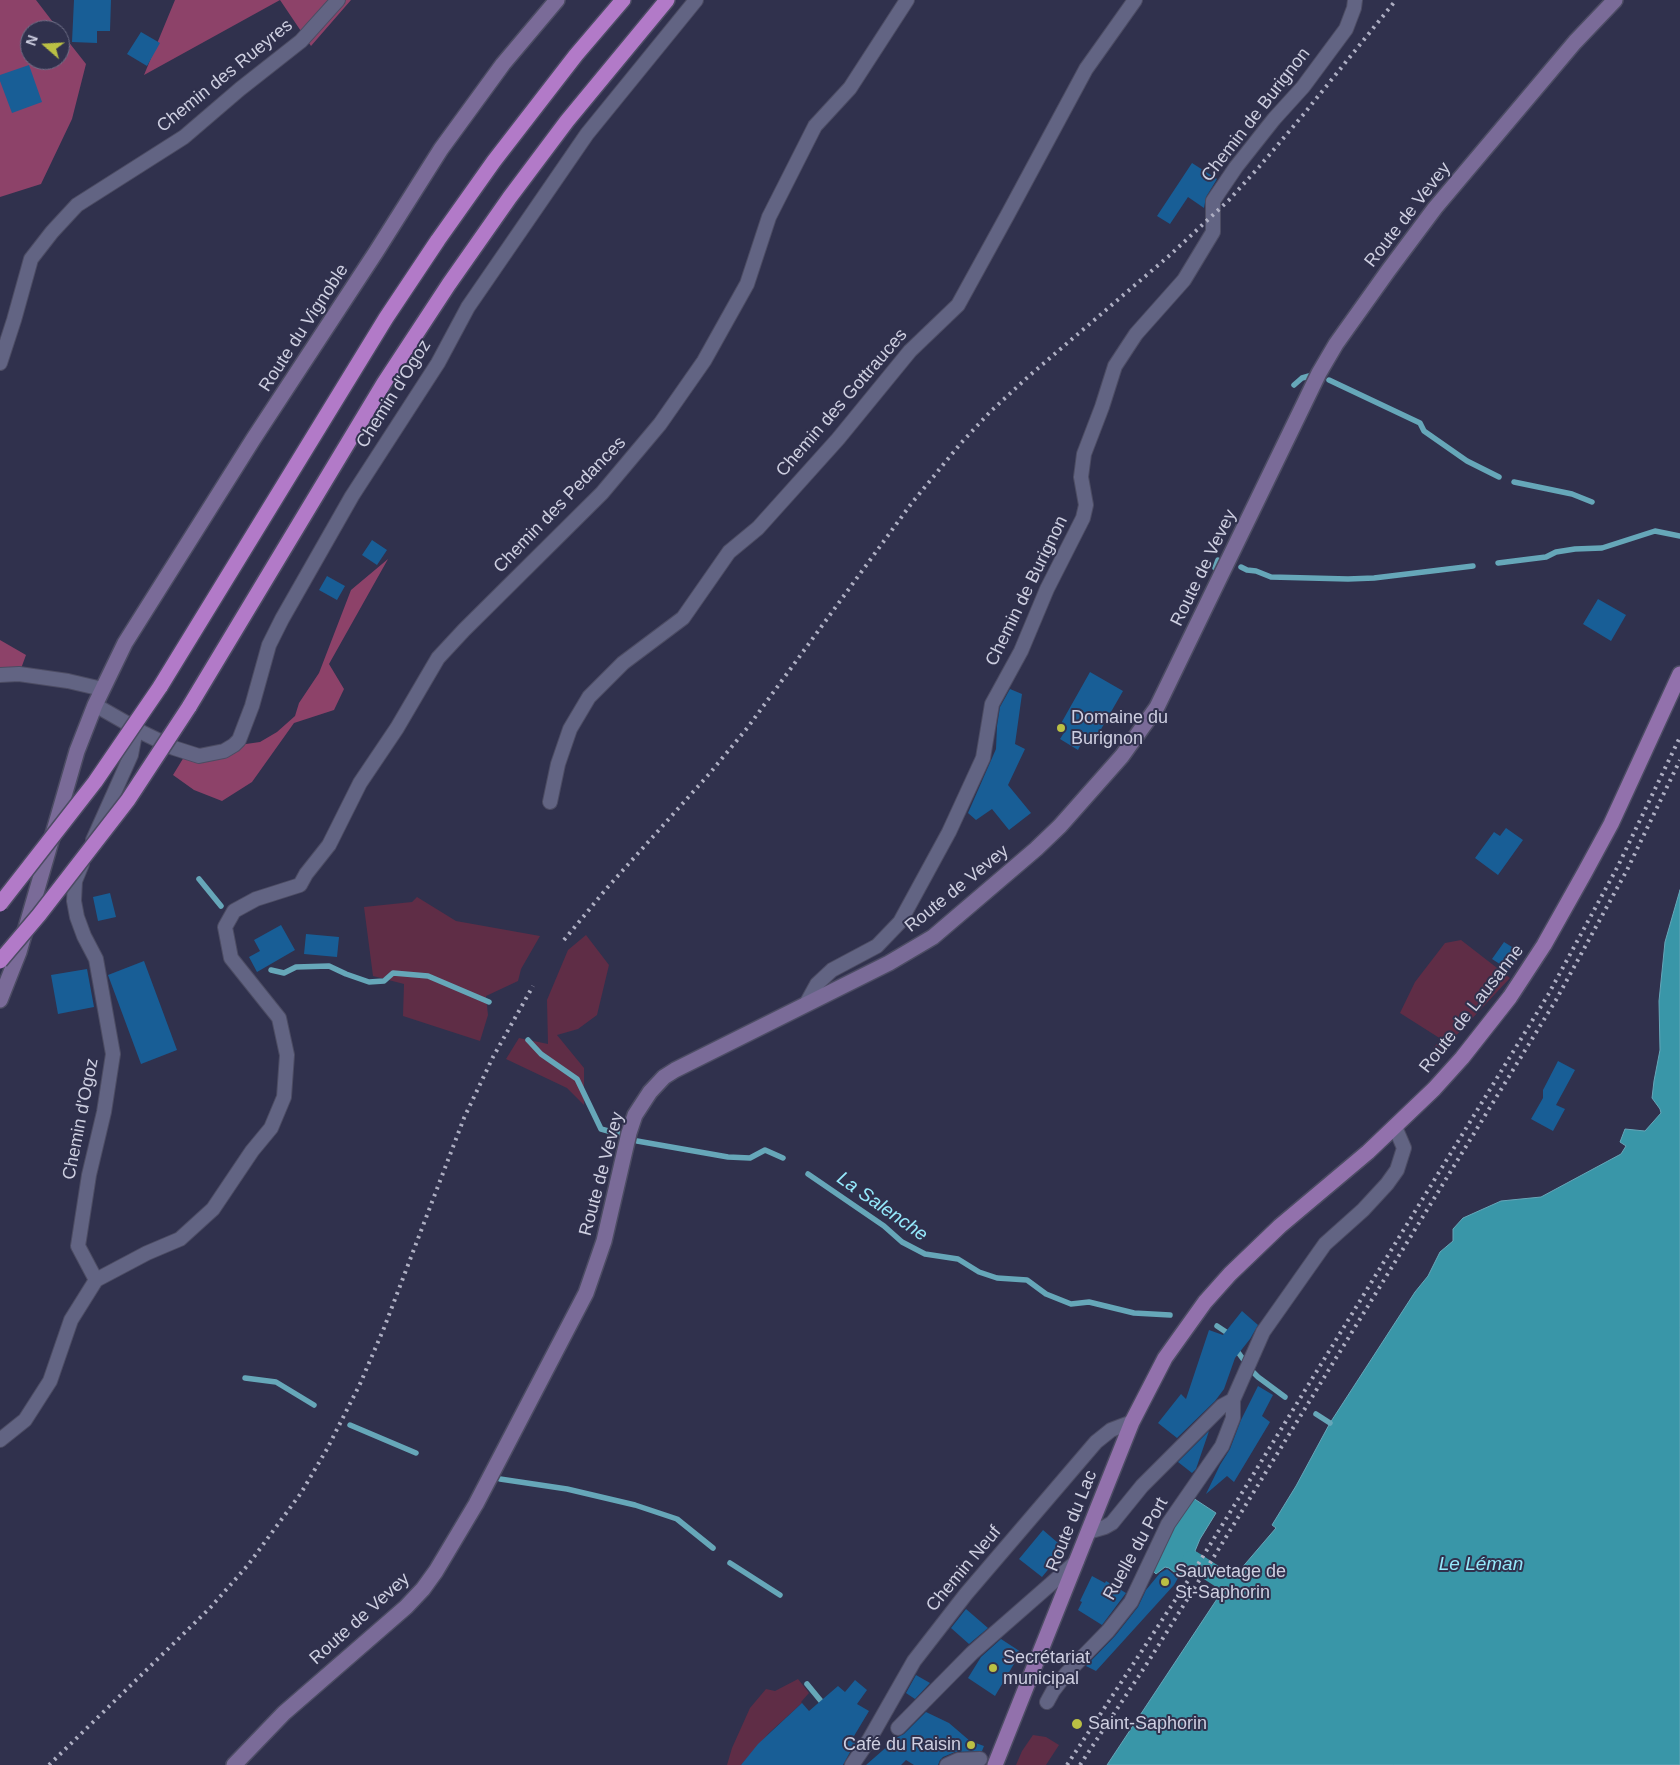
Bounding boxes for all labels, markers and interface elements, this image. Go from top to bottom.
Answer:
street label: Chemin des Rueyres [153,15,297,137]
north arrow [20,20,70,70]
text: N [23,33,41,48]
street label: Chemin de Burignon [1197,44,1315,186]
street label: Route de Vevey [1360,158,1456,272]
street label: Route du Vignoble [255,260,353,396]
street label: Chemin des Gottrauces [772,325,912,481]
street label: Chemin d'Ogoz [352,336,436,452]
street label: Chemin des Pedances [489,432,631,578]
street label: Route de Vevey [1166,506,1242,630]
street label: Chemin de Burignon [981,513,1073,669]
place label: Domaine du Burignon [1071,707,1168,750]
marker: Domaine du Burignon [1055,722,1067,734]
street label: Route de Vevey [901,841,1013,937]
street label: Route de Lausanne [1415,940,1529,1078]
street label: Chemin d'Ogoz [59,1056,103,1182]
street label: Route de Vevey [575,1110,629,1238]
water label: La Salenche [832,1167,932,1247]
street label: Route du Lac [1042,1467,1102,1575]
street label: Ruelle du Port [1099,1494,1173,1604]
street label: Chemin Neuf [922,1522,1006,1616]
water label: Le Léman [1439,1554,1523,1576]
place label: Sauvetage de St-Saphorin [1175,1561,1286,1604]
street label: Route de Vevey [306,1568,414,1670]
marker: Sauvetage de St-Saphorin [1159,1576,1171,1588]
place label: Secrétariat municipal [1003,1647,1090,1690]
marker: Secrétariat municipal [987,1662,999,1674]
place label: Saint-Saphorin [1088,1713,1207,1735]
marker: Saint-Saphorin [1070,1717,1084,1731]
place label: Café du Raisin [843,1734,961,1756]
marker: Café du Raisin [965,1739,977,1751]

